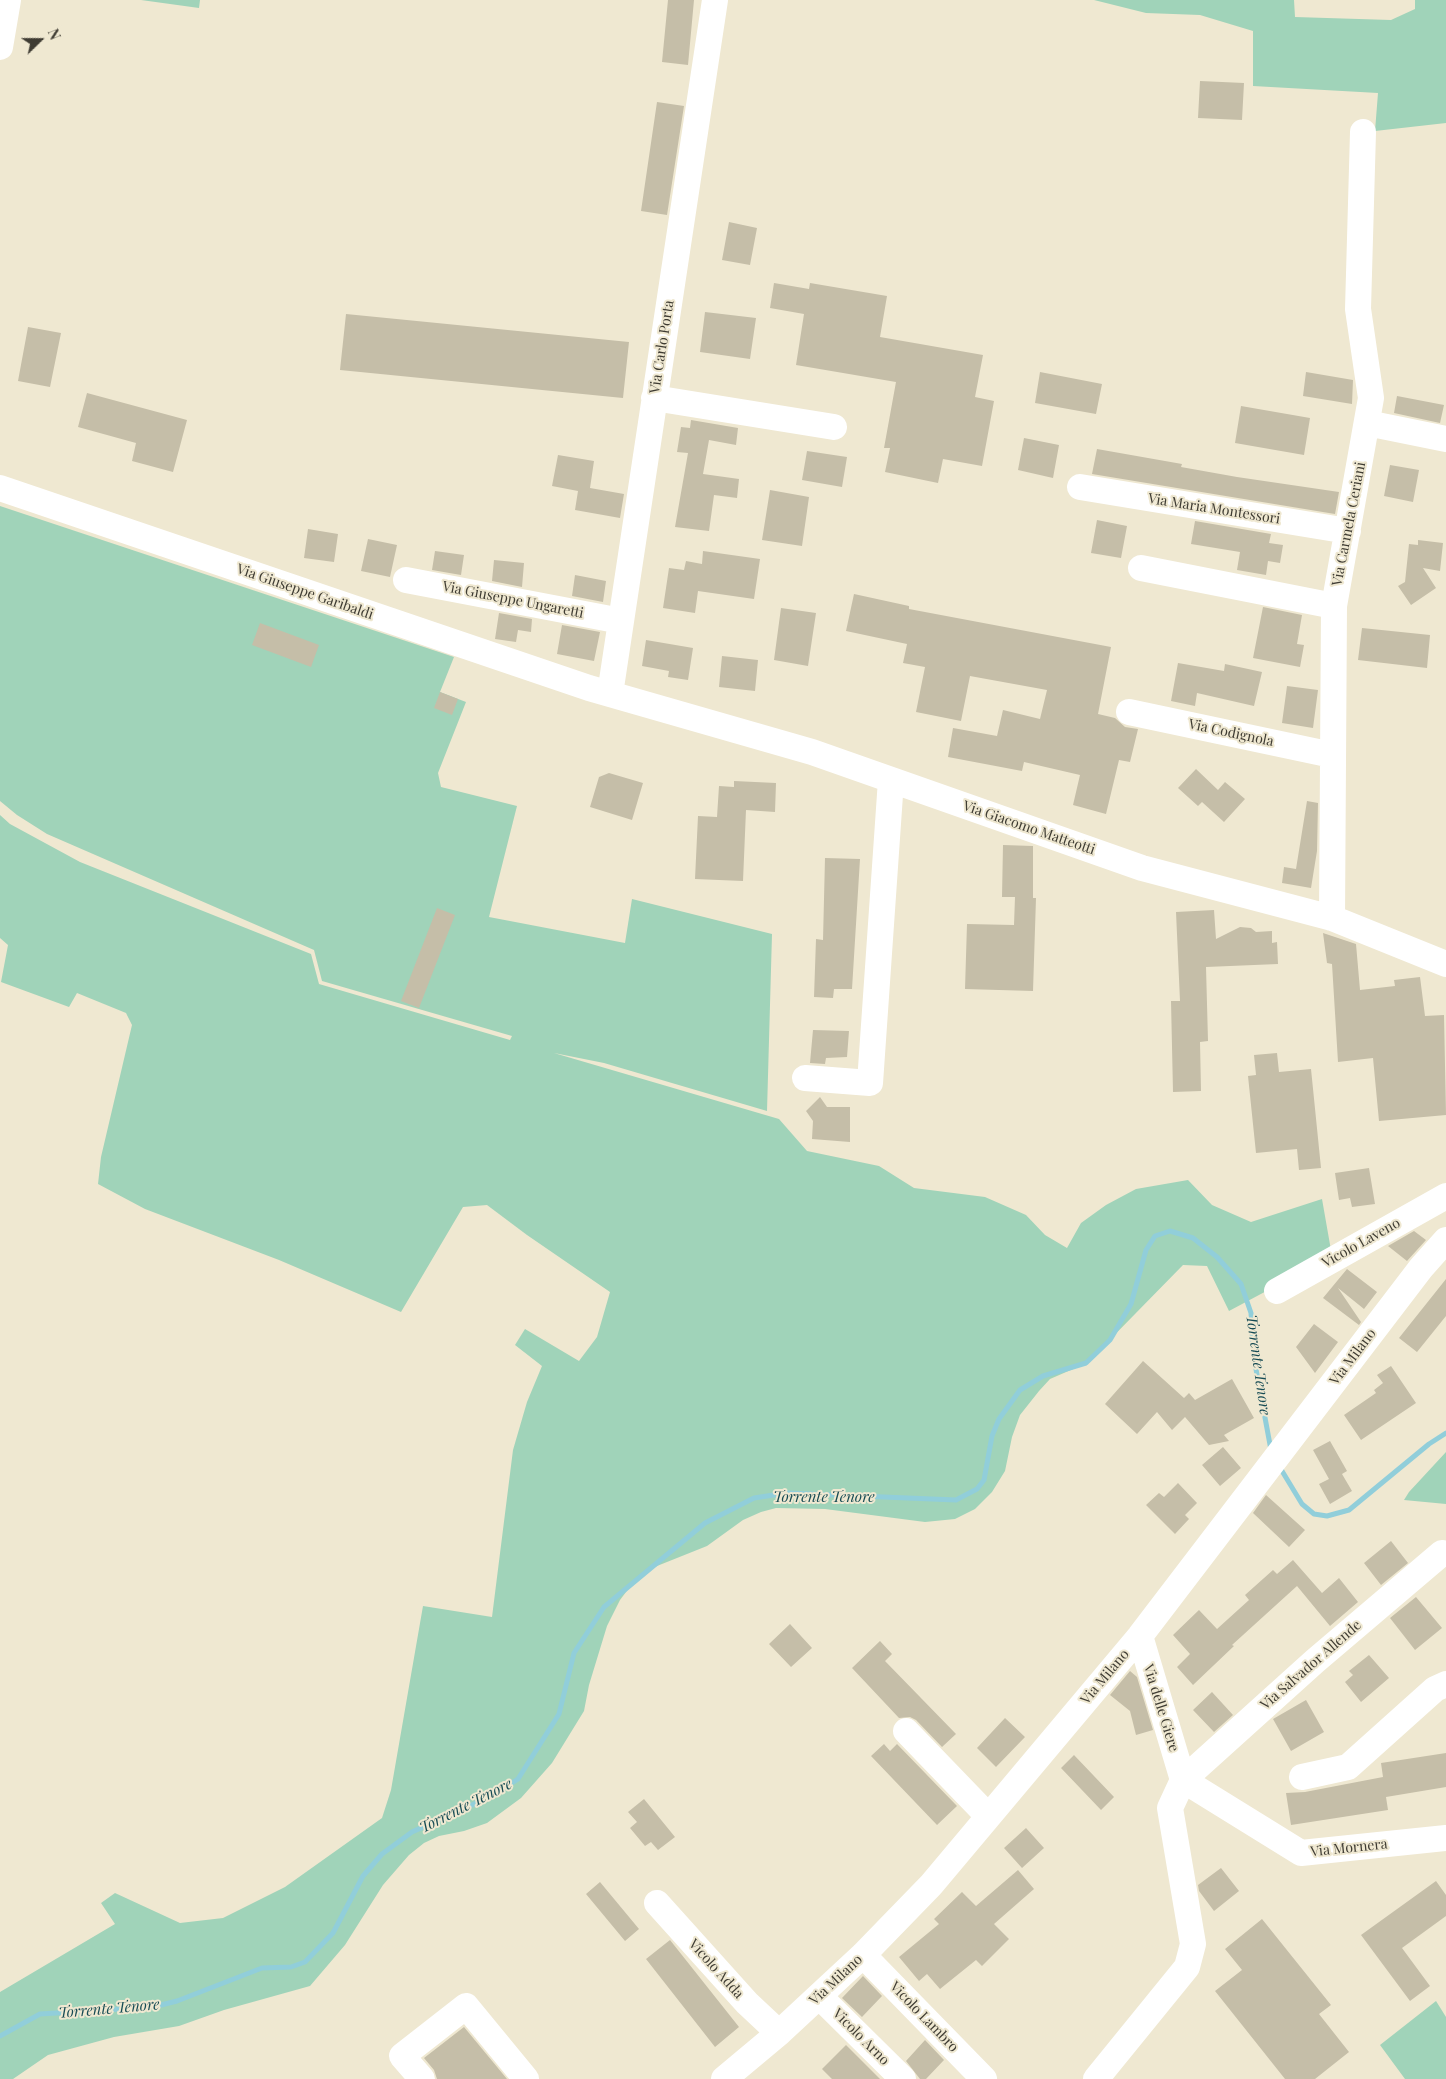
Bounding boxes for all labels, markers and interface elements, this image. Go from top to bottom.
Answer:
north arrow [15,15,65,65]
text: N [44,26,65,42]
street label: Via Carlo Porta [646,299,678,395]
street label: Via Carmela Ceriani [1329,460,1369,588]
street label: Via Maria Montessori [1147,490,1281,528]
street label: Via Giuseppe Garibaldi [235,561,375,623]
street label: Via Giuseppe Ungaretti [441,578,585,622]
street label: Via Codignola [1187,716,1275,750]
street label: Via Giacomo Matteotti [961,797,1097,859]
street label: Vicolo Laveno [1319,1215,1403,1271]
water label: Torrente Tenore [1242,1314,1274,1416]
street label: Via Milano [1326,1325,1380,1389]
water label: Torrente Tenore [773,1488,875,1506]
street label: Via Salvador Allende [1257,1617,1365,1713]
street label: Via Milano [1077,1646,1133,1708]
street label: Via delle Giere [1140,1662,1182,1754]
water label: Torrente Tenore [417,1775,515,1837]
street label: Via Mornera [1310,1836,1388,1860]
street label: Vicolo Adda [685,1936,747,2002]
street label: Via Milano [806,1951,866,2009]
street label: Vicolo Lambro [886,1978,962,2056]
water label: Torrente Tenore [58,1996,160,2022]
street label: Vicolo Arno [829,2005,893,2069]

